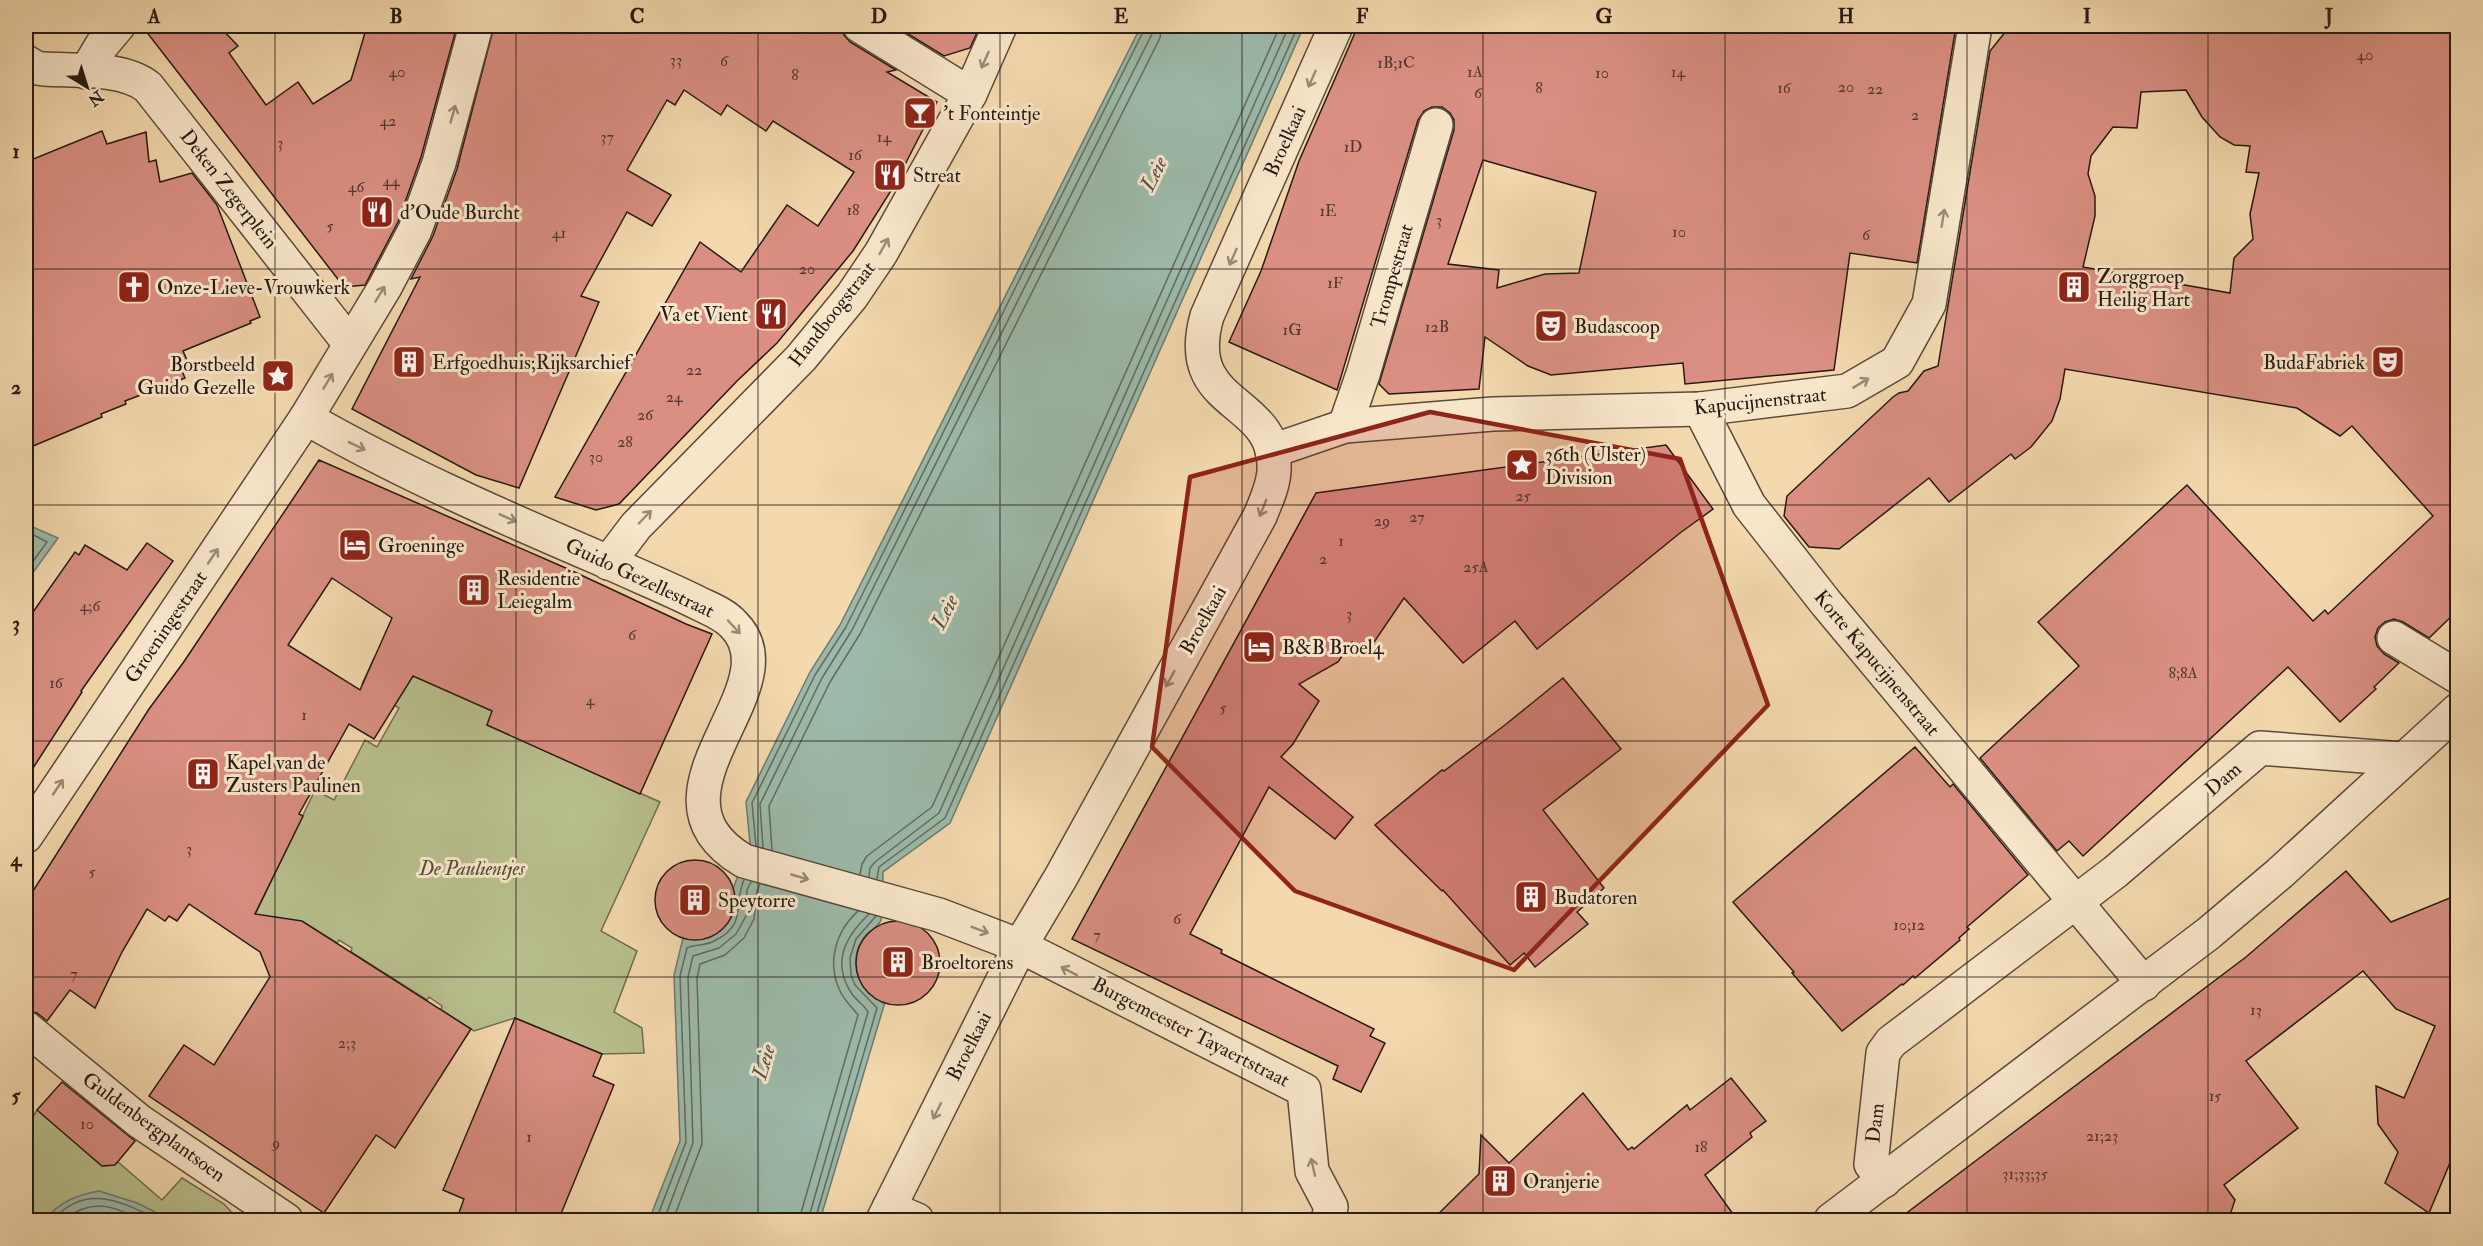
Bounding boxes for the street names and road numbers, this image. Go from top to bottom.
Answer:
street label: Broelkaai [1258,102,1312,180]
street label: Deken Zegerplein [174,124,283,254]
street label: Trompestraat [1365,220,1420,331]
street label: Handboogstraat [783,256,881,372]
street label: Kapucijnenstraat [1692,382,1828,421]
street label: Guido Gezellestraat [562,533,719,624]
street label: Groeningestraat [119,566,213,688]
street label: Broelkaai [1174,581,1232,659]
street label: Korte Kapucijnenstraat [1808,585,1946,742]
street label: Dam [2200,756,2247,802]
street label: Burgemeester Tayaertstraat [1088,971,1294,1093]
street label: Broelkaai [941,1007,997,1085]
street label: Guldenbergplantsoen [77,1067,231,1188]
street label: Dam [1860,1101,1890,1144]

